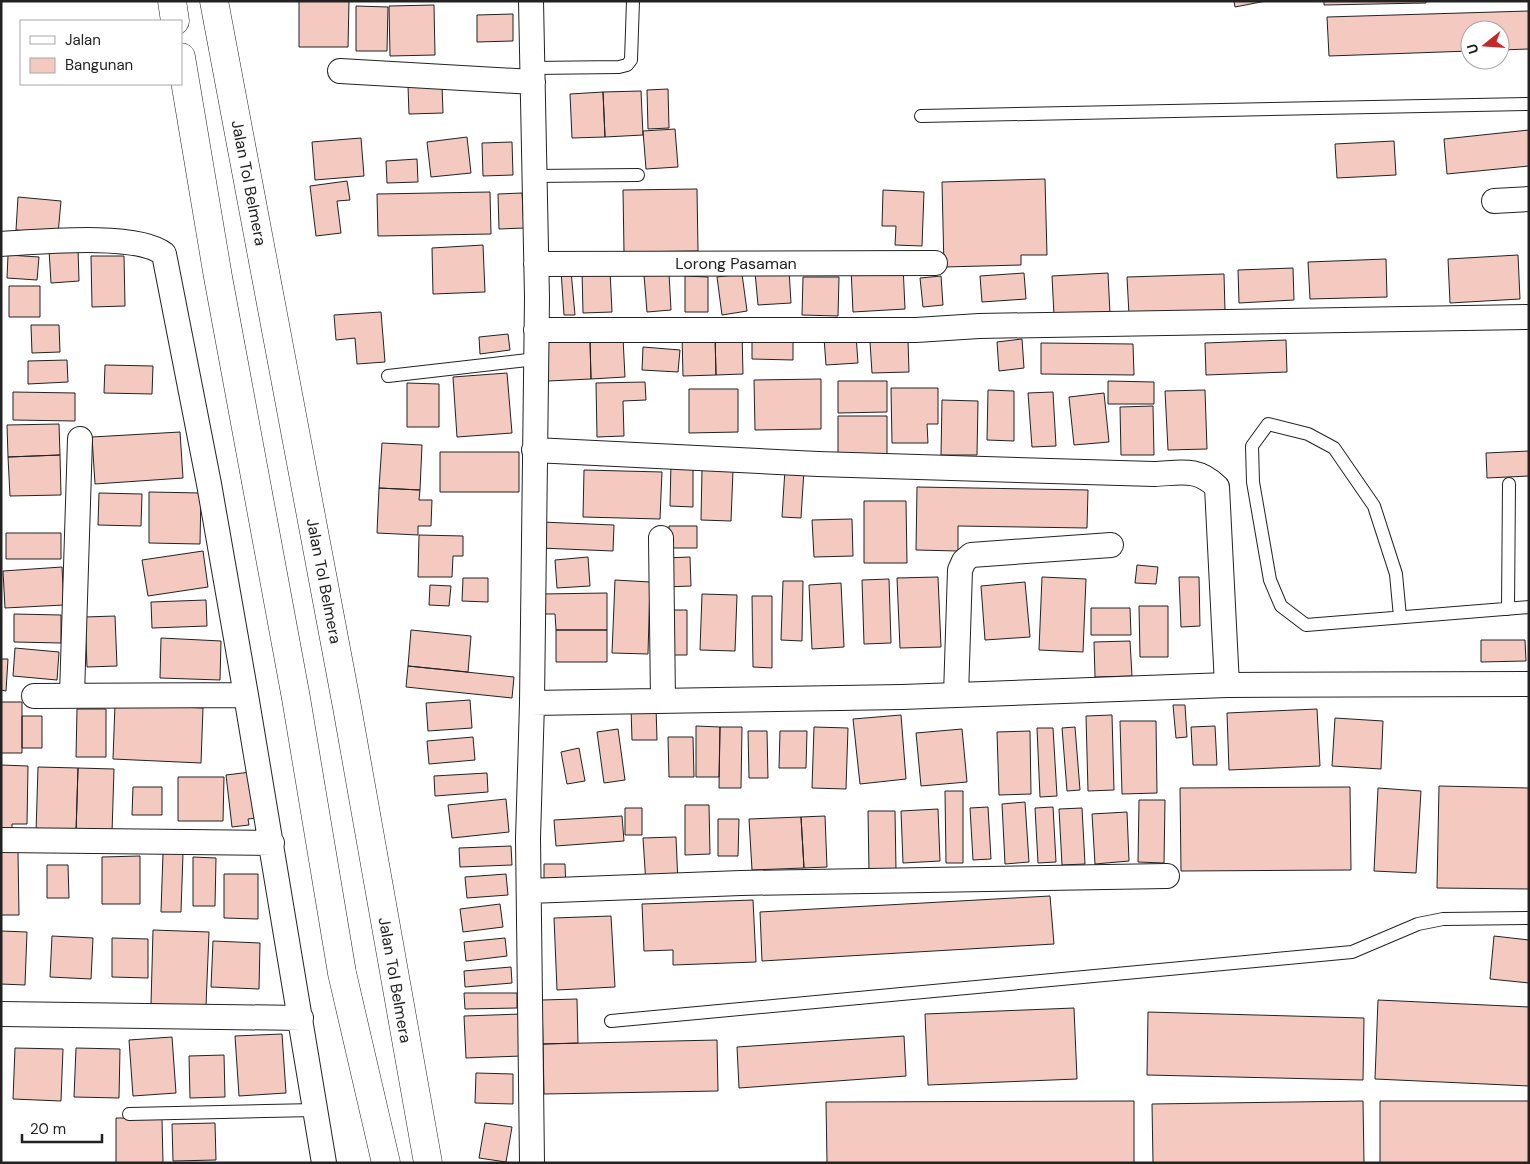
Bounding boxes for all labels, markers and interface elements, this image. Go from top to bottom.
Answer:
legend [20,20,182,85]
north arrow [1460,20,1510,70]
text: Jalan [65,30,101,50]
text: U [1463,42,1483,56]
text: Bangunan [65,55,133,75]
street label: Jalan Tol Belmera [227,118,271,248]
street label: Lorong Pasaman [675,253,797,274]
street label: Jalan Tol Belmera [302,516,346,646]
street label: Jalan Tol Belmera [374,915,416,1045]
scale bar [22,1112,102,1144]
text: 20 m [30,1119,66,1139]

